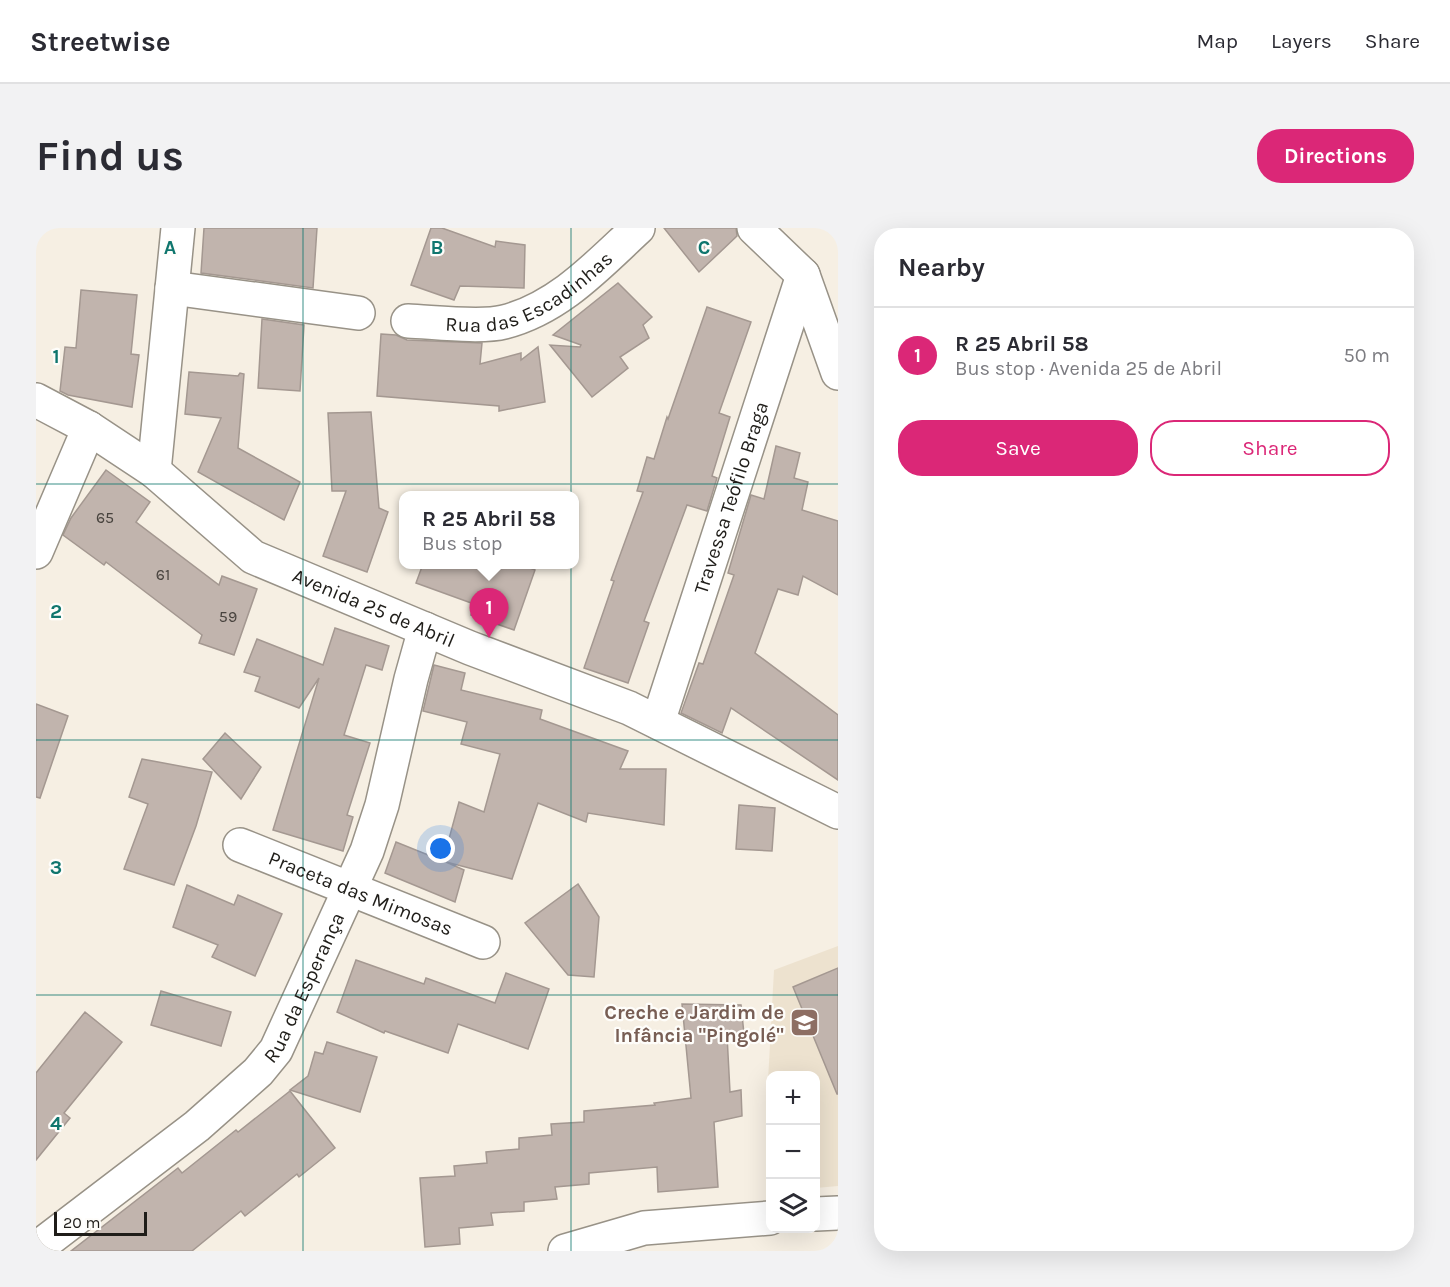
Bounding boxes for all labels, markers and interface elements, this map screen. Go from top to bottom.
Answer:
text: Streetwise [30,25,171,58]
text: Map [1196,29,1238,53]
text: Layers [1271,29,1332,53]
text: Share [1365,29,1420,53]
button: Directions [1257,129,1414,183]
text: Find us [36,131,184,181]
text: A [164,236,177,259]
text: B [431,236,443,259]
text: C [698,236,710,259]
street label: Rua das Escadinhas [445,247,617,337]
text: Nearby [898,252,985,283]
text: R 25 Abril 58 [955,331,1089,357]
text: 1 [914,344,921,367]
text: 50 m [1343,344,1390,367]
text: 1 [52,345,60,368]
text: Bus stop · Avenida 25 de Abril [955,357,1222,380]
street label: Travessa Teófilo Braga [689,399,773,597]
button: Save [898,420,1138,476]
button: Share [1150,420,1390,476]
popup [399,491,579,569]
text: R 25 Abril 58 [422,506,556,532]
house number: 65 [96,508,114,527]
text: Bus stop [422,532,503,555]
street label: Avenida 25 de Abril [289,564,458,652]
house number: 61 [156,565,170,584]
pin: 1 [470,588,508,638]
text: 2 [50,600,62,623]
house number: 59 [219,607,237,626]
your location [426,834,455,863]
street label: Praceta das Mimosas [265,847,456,941]
text: 3 [50,856,62,879]
street label: Rua da Esperança [259,909,349,1068]
place label: Creche e Jardim de Infância "Pingolé" [604,1001,784,1047]
school or university icon: Creche e Jardim de Infância "Pingolé" [789,1007,821,1039]
map controls [766,1071,820,1233]
button: + [766,1071,820,1125]
text: 4 [50,1112,62,1135]
button: − [766,1125,820,1179]
button: layers [766,1179,820,1233]
scale bar [54,1209,147,1236]
text: 20 m [63,1213,101,1232]

